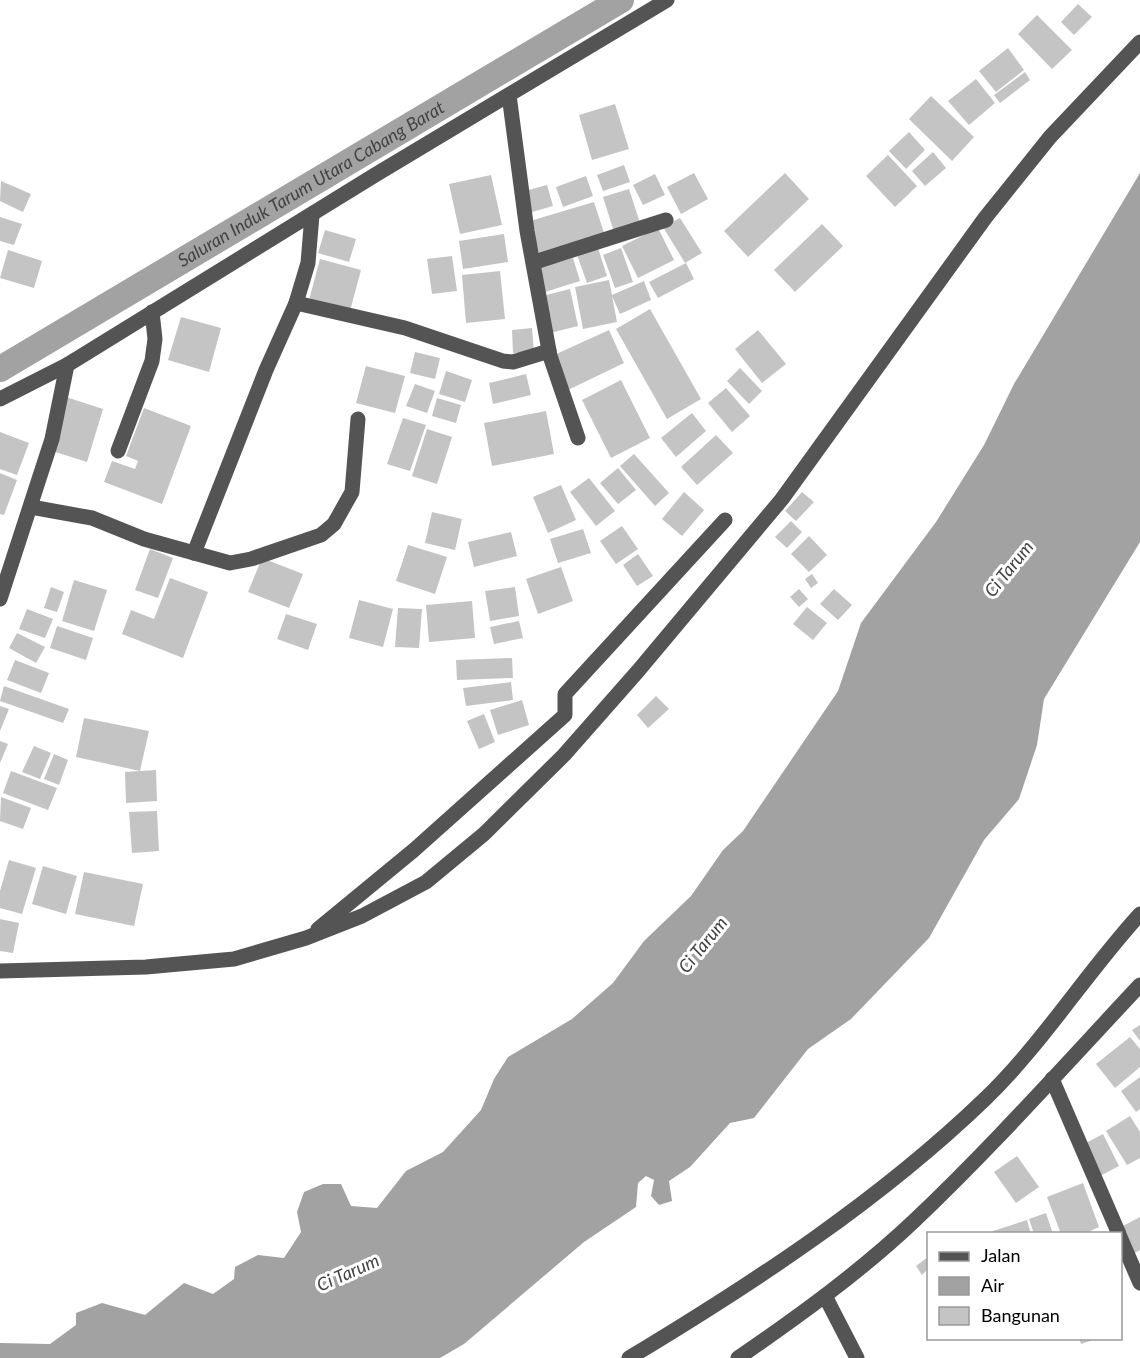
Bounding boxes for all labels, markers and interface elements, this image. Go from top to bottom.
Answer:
water label: Saluran Induk Tarum Utara Cabang Barat [173,95,449,271]
water label: Ci Tarum [979,536,1038,601]
water label: Ci Tarum [673,912,732,977]
legend [927,1232,1122,1340]
text: Jalan [981,1244,1020,1266]
water label: Ci Tarum [313,1249,382,1296]
text: Air [981,1274,1004,1296]
text: Bangunan [981,1304,1060,1326]

